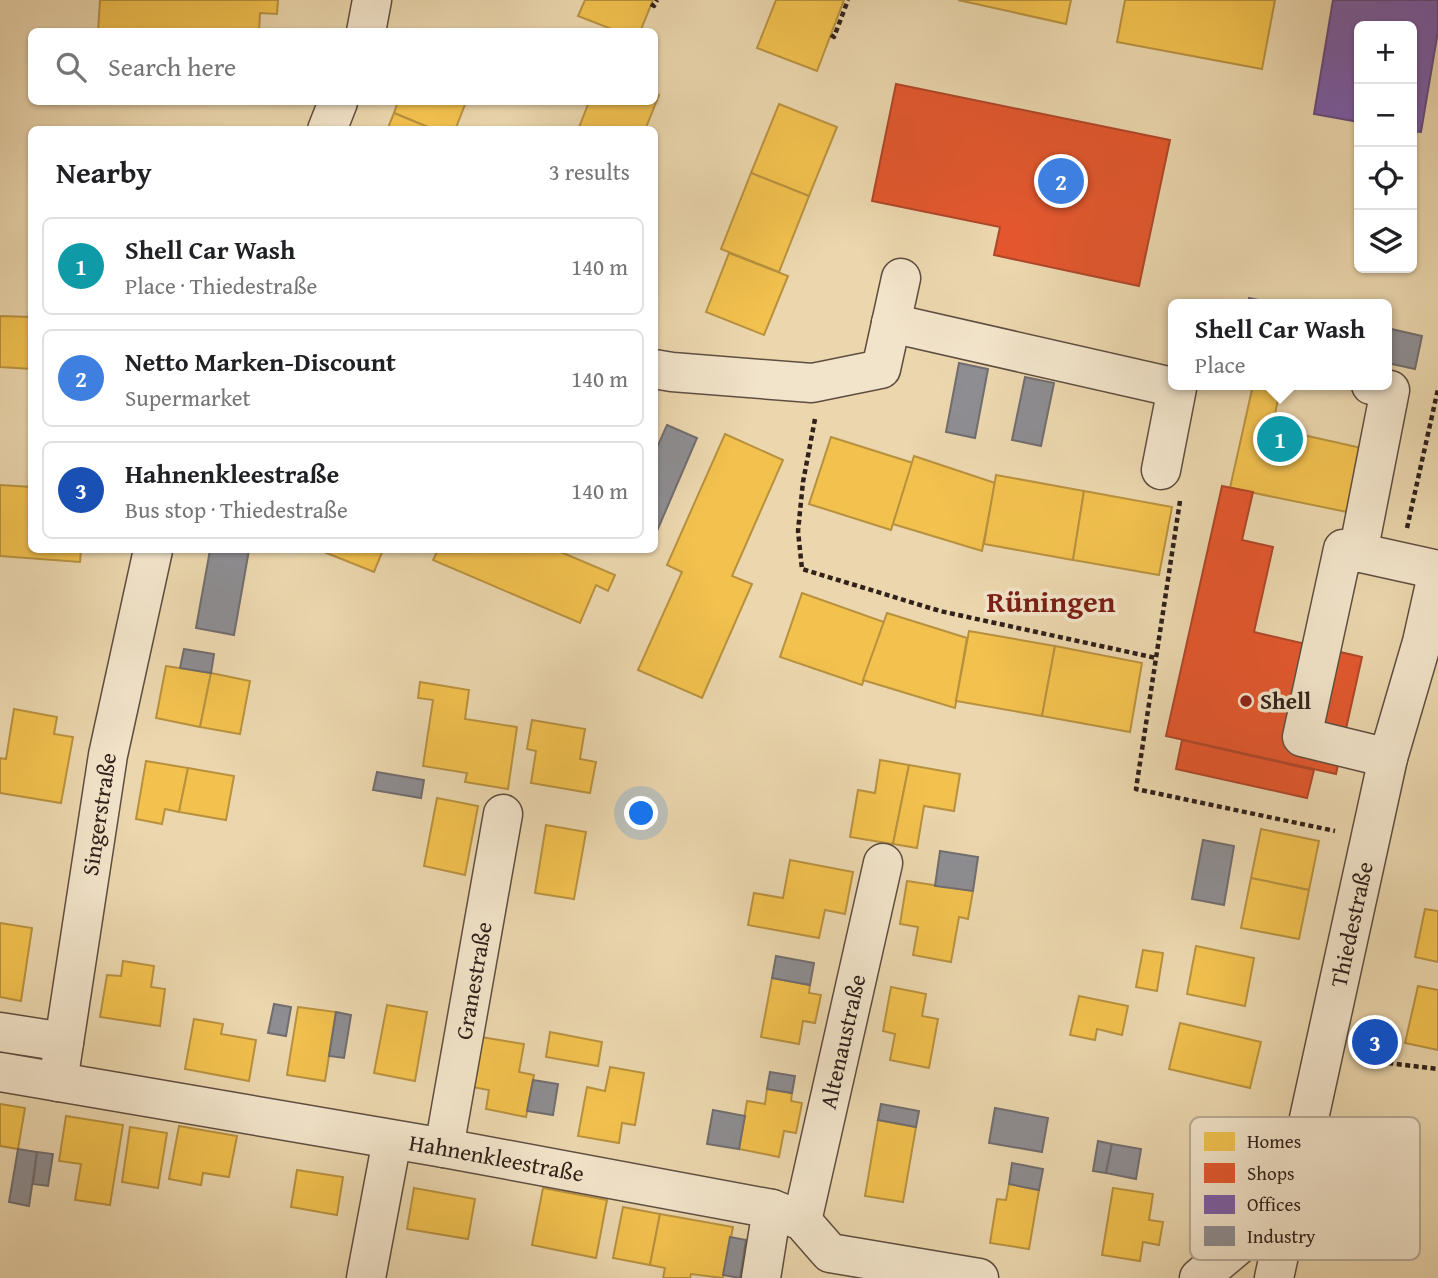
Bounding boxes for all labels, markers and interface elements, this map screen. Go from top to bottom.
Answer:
map controls [1354,21,1417,273]
button: + [1354,21,1417,84]
search box [28,28,658,105]
text: Search here [108,47,236,86]
icon: search [52,48,90,86]
button: − [1354,84,1417,147]
button: locate [1354,147,1417,210]
text: Nearby [56,150,152,194]
text: 3 results [549,155,630,188]
pin: 2 [1038,155,1084,207]
button: layers [1354,210,1417,273]
text: Shell Car Wash [125,230,295,269]
text: 1 [75,250,87,283]
text: 140 m [571,250,628,283]
text: Place · Thiedestraße [125,269,317,302]
popup [1168,299,1392,390]
text: Shell Car Wash [1195,309,1365,348]
text: Netto Marken-Discount [125,342,396,381]
text: Place [1195,348,1246,381]
text: 2 [75,362,87,395]
text: 140 m [571,362,628,395]
text: Supermarket [125,381,251,414]
pin: 1 [1257,413,1303,465]
text: Hahnenkleestraße [125,454,339,493]
text: 3 [75,474,87,507]
text: 140 m [571,474,628,507]
text: Bus stop · Thiedestraße [125,493,348,526]
district label: Rüningen [987,579,1116,623]
place label: Shell [1260,684,1311,717]
marker: Shell [1238,693,1254,709]
street label: Singerstraße [73,750,124,878]
your location [624,796,658,830]
street label: Thiedestraße [1321,858,1381,990]
street label: Granestraße [446,919,500,1042]
street label: Altenaustraße [811,971,873,1112]
pin: 3 [1352,1016,1398,1068]
legend [1190,1117,1420,1260]
street label: Hahnenkleestraße [407,1125,587,1190]
text: Homes [1247,1127,1301,1155]
text: Shops [1247,1159,1294,1187]
text: Offices [1247,1190,1301,1218]
text: Industry [1247,1222,1316,1250]

